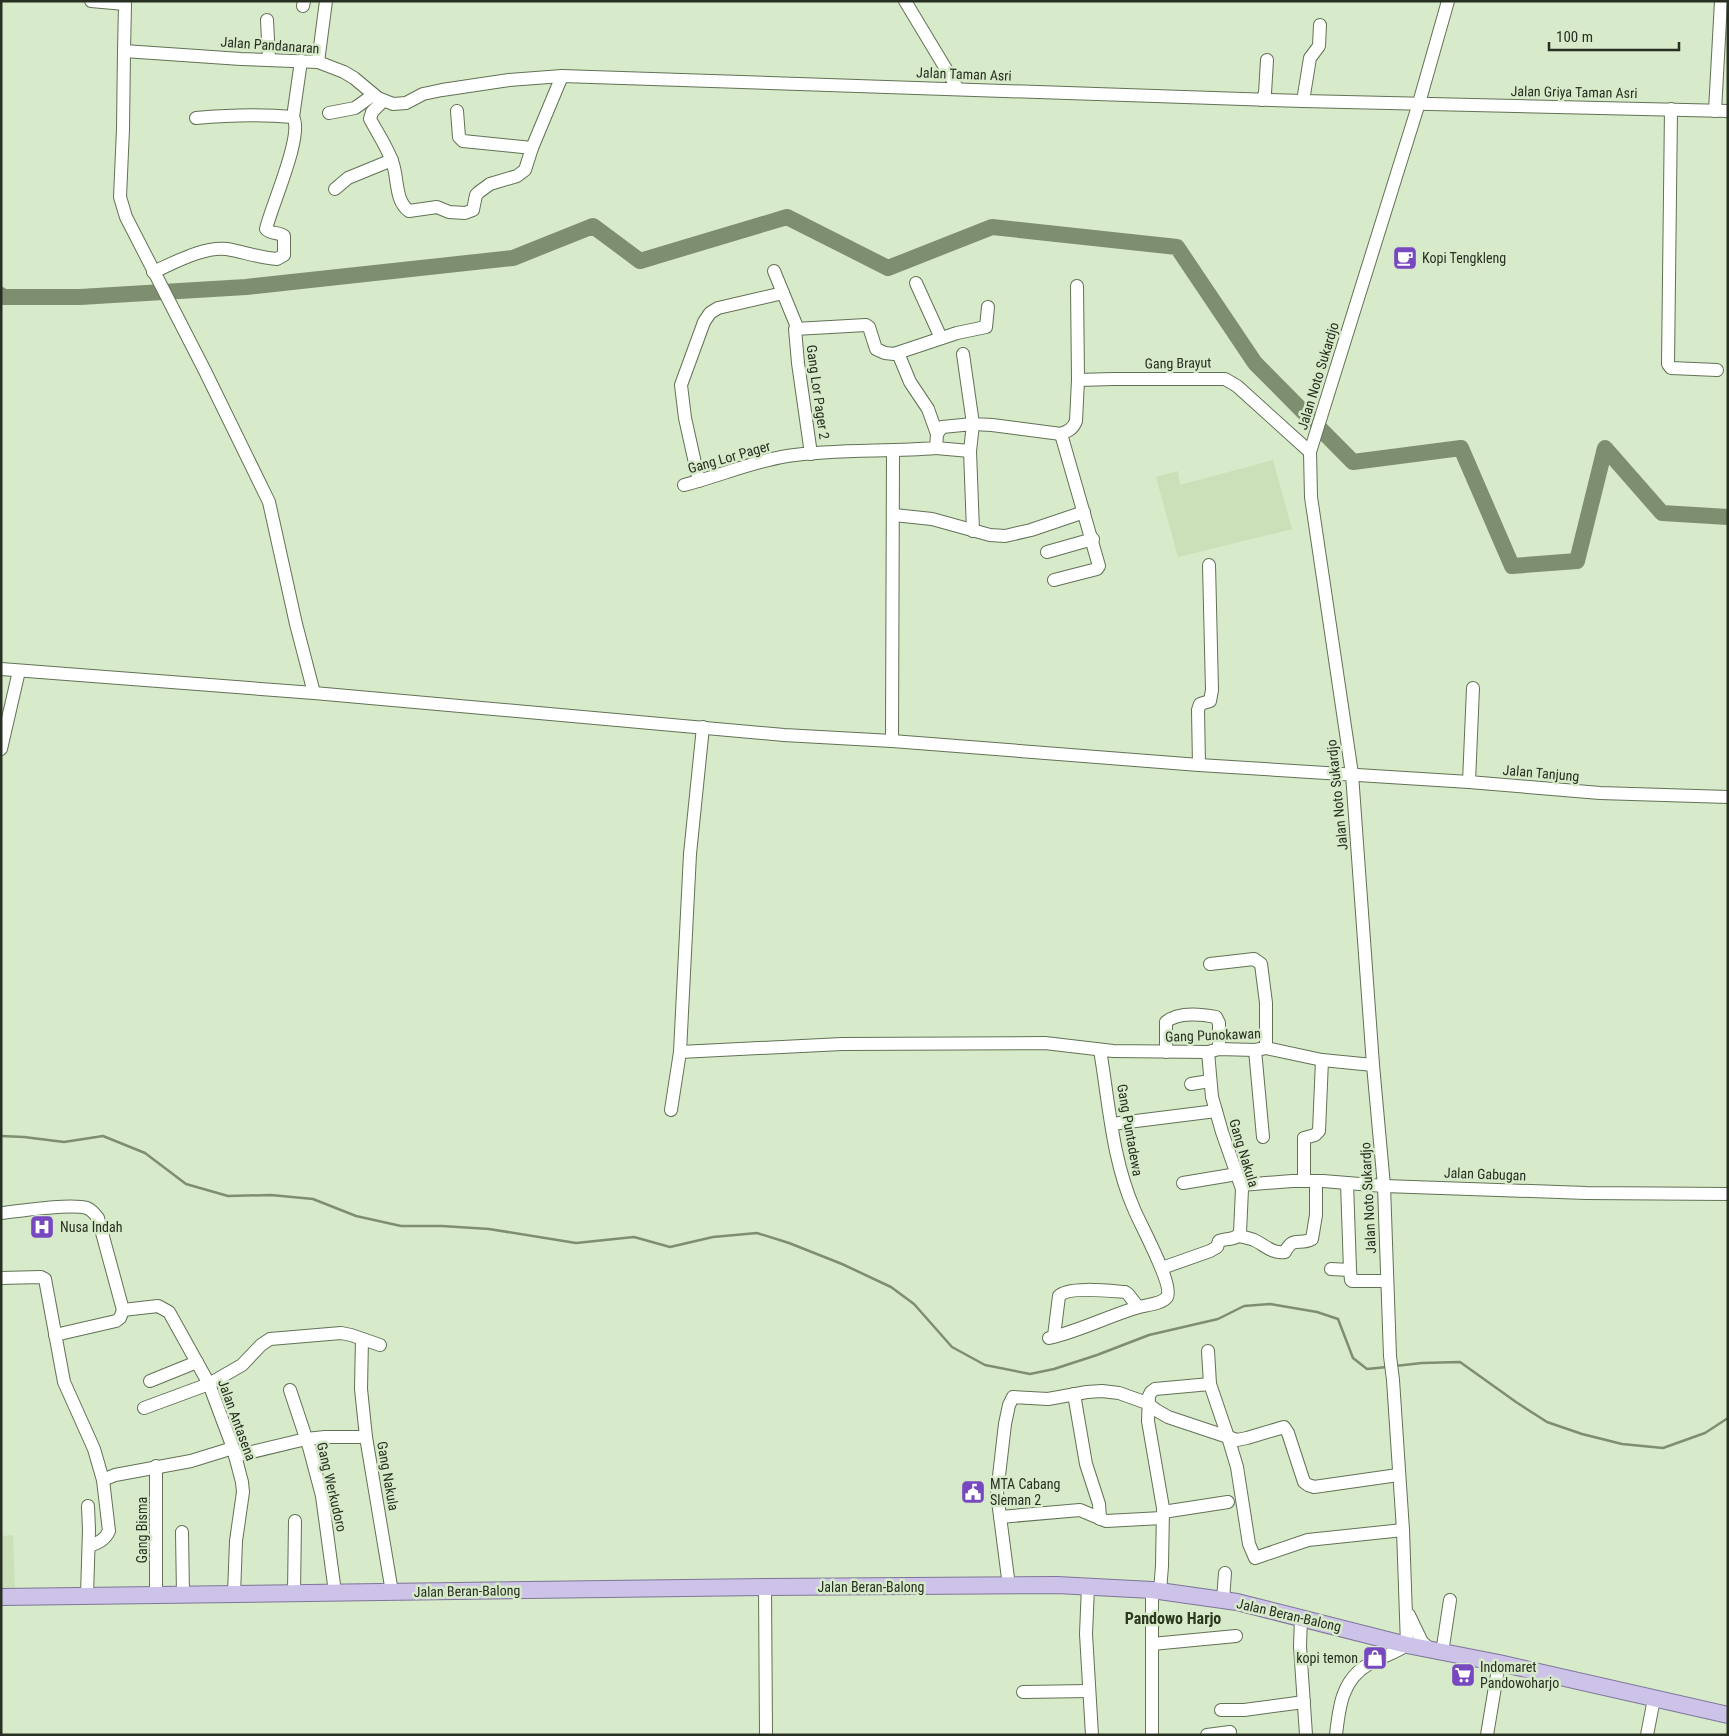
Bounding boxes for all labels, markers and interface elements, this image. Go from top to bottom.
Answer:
scale bar [1549,20,1679,52]
text: 100 m [1556,28,1593,46]
street label: Jalan Pandanaran [220,34,320,56]
street label: Jalan Taman Asri [916,64,1012,84]
street label: Jalan Griya Taman Asri [1510,83,1638,101]
cafe icon: Kopi Tengkleng [1392,245,1418,271]
place label: Kopi Tengkleng [1422,250,1506,266]
street label: Jalan Noto Sukardjo [1294,320,1342,432]
street label: Gang Lor Pager 2 [803,344,833,440]
street label: Gang Brayut [1144,354,1212,372]
street label: Gang Lor Pager [686,438,772,476]
street label: Jalan Noto Sukardjo [1323,739,1351,851]
street label: Jalan Tanjung [1502,762,1580,784]
street label: Gang Punokawan [1165,1025,1261,1045]
street label: Gang Puntadewa [1114,1083,1146,1177]
street label: Gang Nakula [1226,1117,1262,1189]
street label: Jalan Noto Sukardjo [1357,1142,1379,1254]
street label: Jalan Gabugan [1444,1165,1526,1183]
hospital icon: Nusa Indah [29,1214,55,1240]
place label: Nusa Indah [60,1219,122,1235]
street label: Jalan Antasena [215,1377,259,1463]
street label: Gang Nakula [374,1440,402,1512]
street label: Gang Werkudoro [314,1441,350,1533]
place label: MTA Cabang Sleman 2 [990,1476,1060,1508]
public building icon: MTA Cabang Sleman 2 [960,1479,986,1505]
street label: Gang Bisma [134,1497,150,1563]
street label: Jalan Beran-Balong [818,1579,924,1595]
street label: Jalan Beran-Balong [413,1582,521,1600]
street label: Jalan Beran-Balong [1235,1595,1343,1635]
district label: Pandowo Harjo [1125,1609,1221,1628]
shop icon: kopi temon [1362,1645,1388,1671]
place label: kopi temon [1296,1650,1358,1666]
place label: Indomaret Pandowoharjo [1480,1659,1559,1691]
supermarket icon: Indomaret Pandowoharjo [1450,1662,1476,1688]

